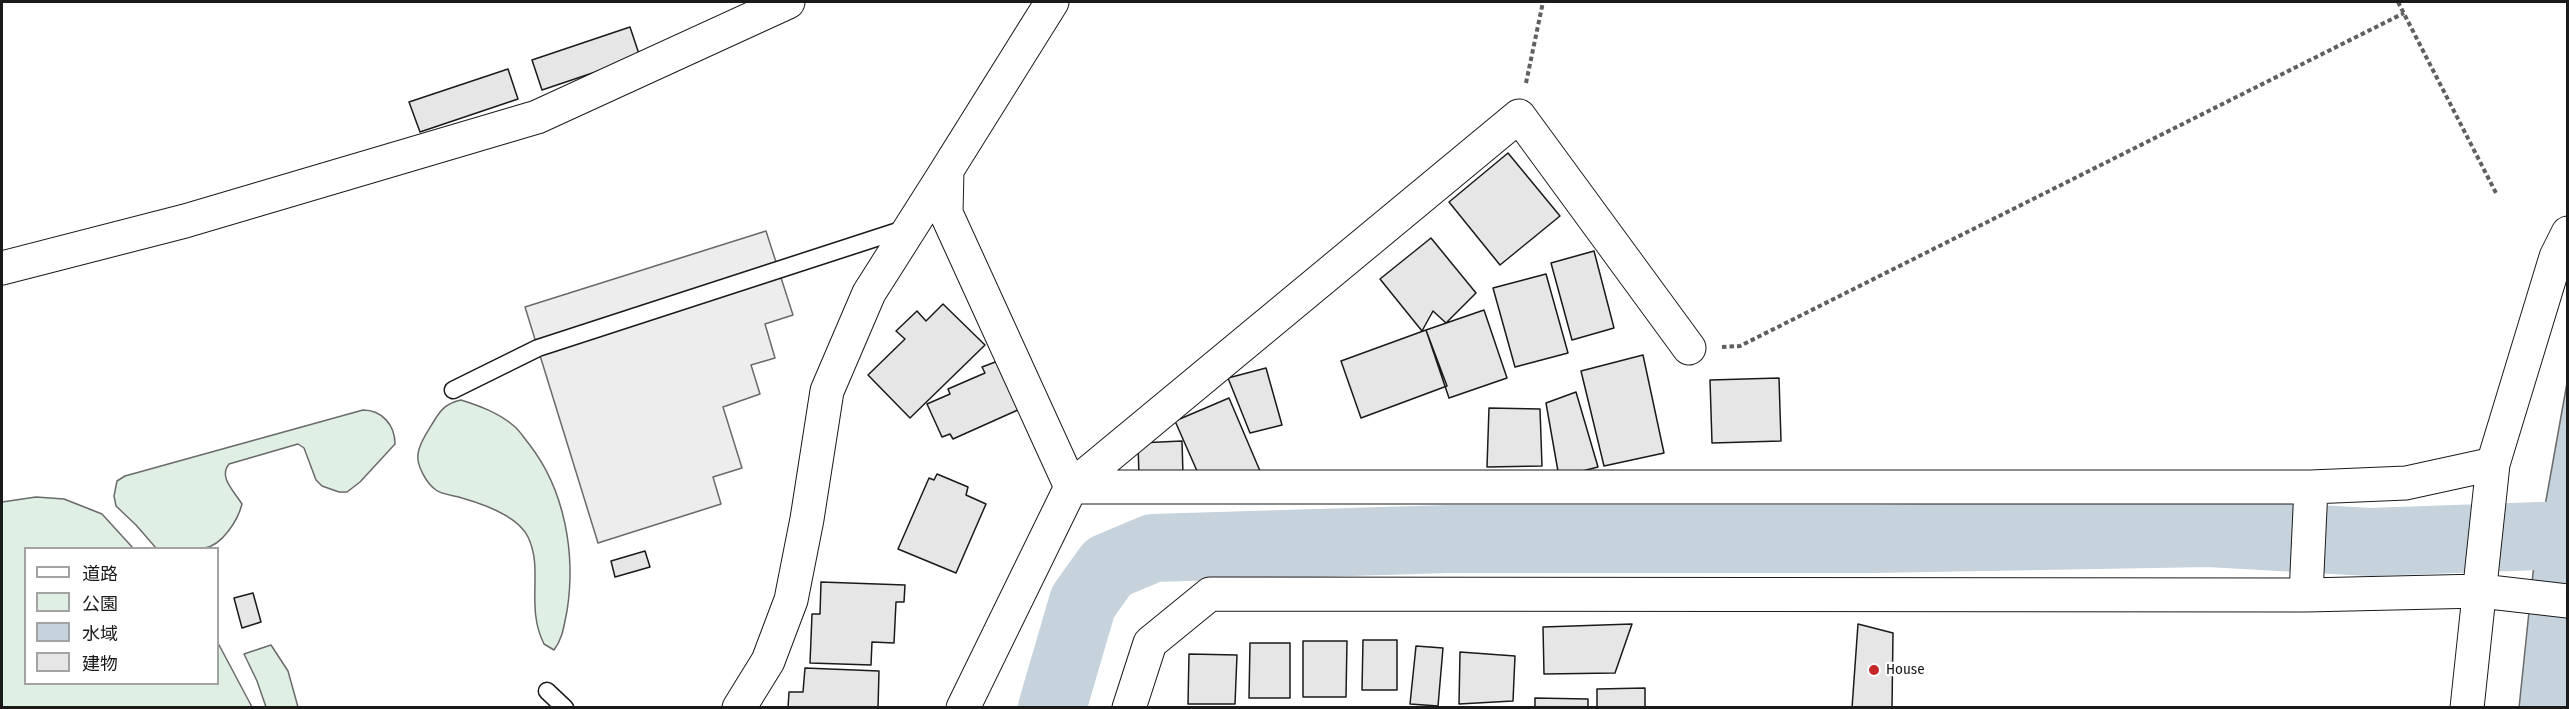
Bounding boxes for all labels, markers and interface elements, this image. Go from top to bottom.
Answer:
legend [24,547,219,685]
text: 道路 [82,563,118,585]
text: 公園 [82,593,118,615]
text: 水域 [82,623,118,645]
text: 建物 [82,653,118,675]
place label: House [1886,661,1925,679]
marker: House [1867,663,1881,677]

